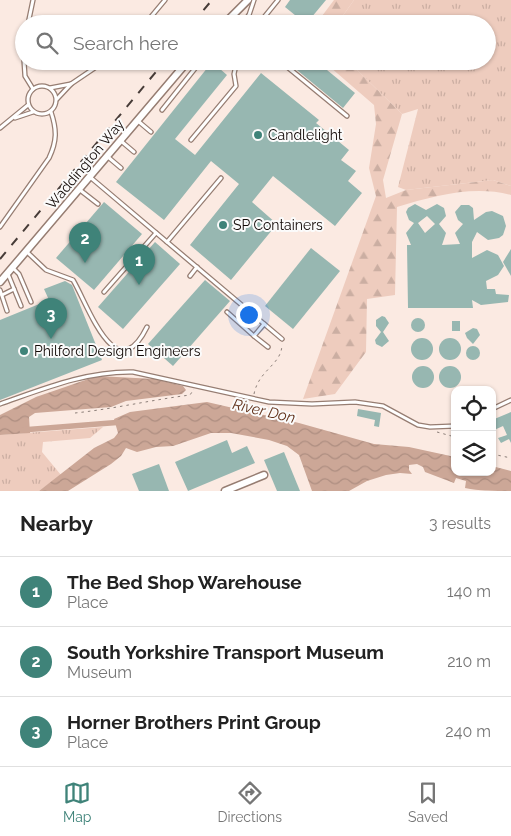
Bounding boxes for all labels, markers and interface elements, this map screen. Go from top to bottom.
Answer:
search box [15,15,496,70]
icon: search [33,29,61,57]
text: Search here [73,32,179,54]
street label: Waddington Way [43,116,127,212]
place label: Candlelight [268,127,343,143]
marker: Candlelight [252,129,264,141]
place label: SP Containers [233,217,323,233]
marker: SP Containers [217,219,229,231]
pin: 2 [69,222,101,263]
pin: 1 [123,244,155,285]
pin: 3 [35,298,67,339]
your location [236,302,262,328]
place label: Philford Design Engineers [34,343,201,359]
marker: Philford Design Engineers [18,345,30,357]
map controls [451,386,496,476]
button: locate [451,386,496,431]
water label: River Don [231,395,297,427]
button: layers [451,431,496,476]
text: Nearby [20,511,93,536]
text: 3 results [429,514,491,533]
text: The Bed Shop Warehouse [67,571,302,593]
text: 1 [32,582,40,601]
text: 140 m [447,582,491,601]
text: Place [67,593,108,612]
text: South Yorkshire Transport Museum [67,641,384,663]
text: 2 [31,652,41,671]
text: 210 m [447,652,491,671]
text: Museum [67,663,132,682]
text: Horner Brothers Print Group [67,711,321,733]
text: 3 [32,722,40,741]
text: 240 m [445,722,491,741]
text: Place [67,733,108,752]
tab: Map [63,779,91,825]
tab: Directions [217,779,282,825]
tab: Saved [408,779,448,825]

